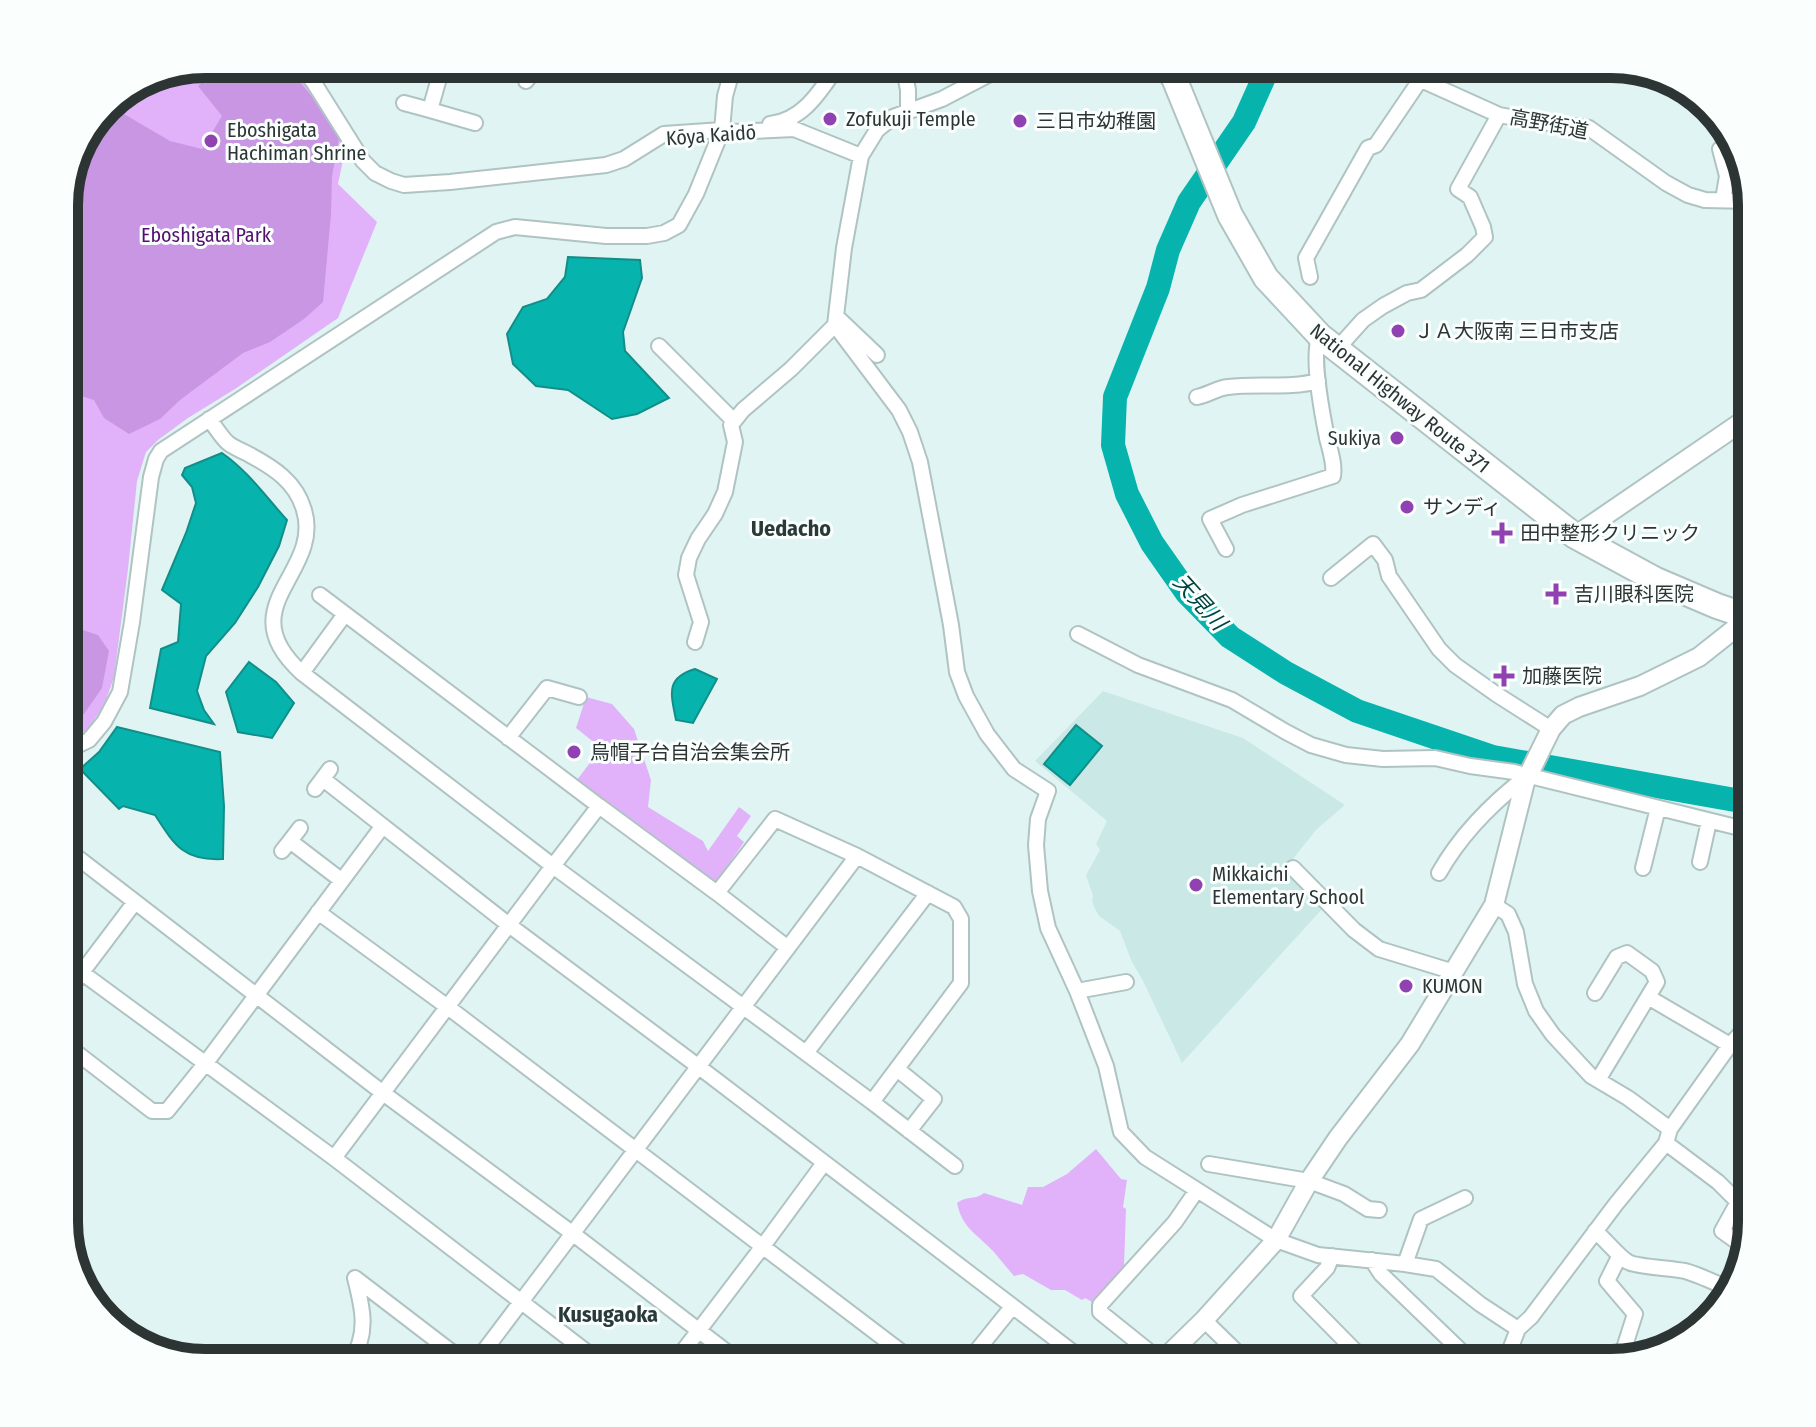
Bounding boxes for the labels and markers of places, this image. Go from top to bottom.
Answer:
place label: Zofukuji Temple [846,107,976,131]
place label: 三日市幼稚園 [1036,109,1156,133]
marker: Zofukuji Temple [821,110,839,128]
marker: 三日市幼稚園 [1011,112,1029,130]
place label: Eboshigata Hachiman Shrine [227,118,366,165]
marker: Eboshigata Hachiman Shrine [202,132,220,150]
place label: ＪＡ大阪南 三日市支店 [1414,319,1619,343]
marker: ＪＡ大阪南 三日市支店 [1389,322,1407,340]
place label: Sukiya [1328,426,1381,450]
marker: Sukiya [1388,429,1406,447]
place label: サンディ [1423,495,1502,519]
marker: サンディ [1398,498,1416,516]
place label: 田中整形クリニック [1520,521,1700,545]
marker: 田中整形クリニック [1491,522,1513,544]
place label: 吉川眼科医院 [1574,582,1694,606]
marker: 吉川眼科医院 [1545,583,1567,605]
place label: 加藤医院 [1522,664,1602,688]
marker: 加藤医院 [1493,665,1515,687]
place label: 烏帽子台自治会集会所 [590,740,790,764]
marker: 烏帽子台自治会集会所 [565,743,583,761]
place label: Mikkaichi Elementary School [1212,862,1364,909]
marker: Mikkaichi Elementary School [1187,876,1205,894]
place label: KUMON [1422,974,1483,998]
marker: KUMON [1397,977,1415,995]

